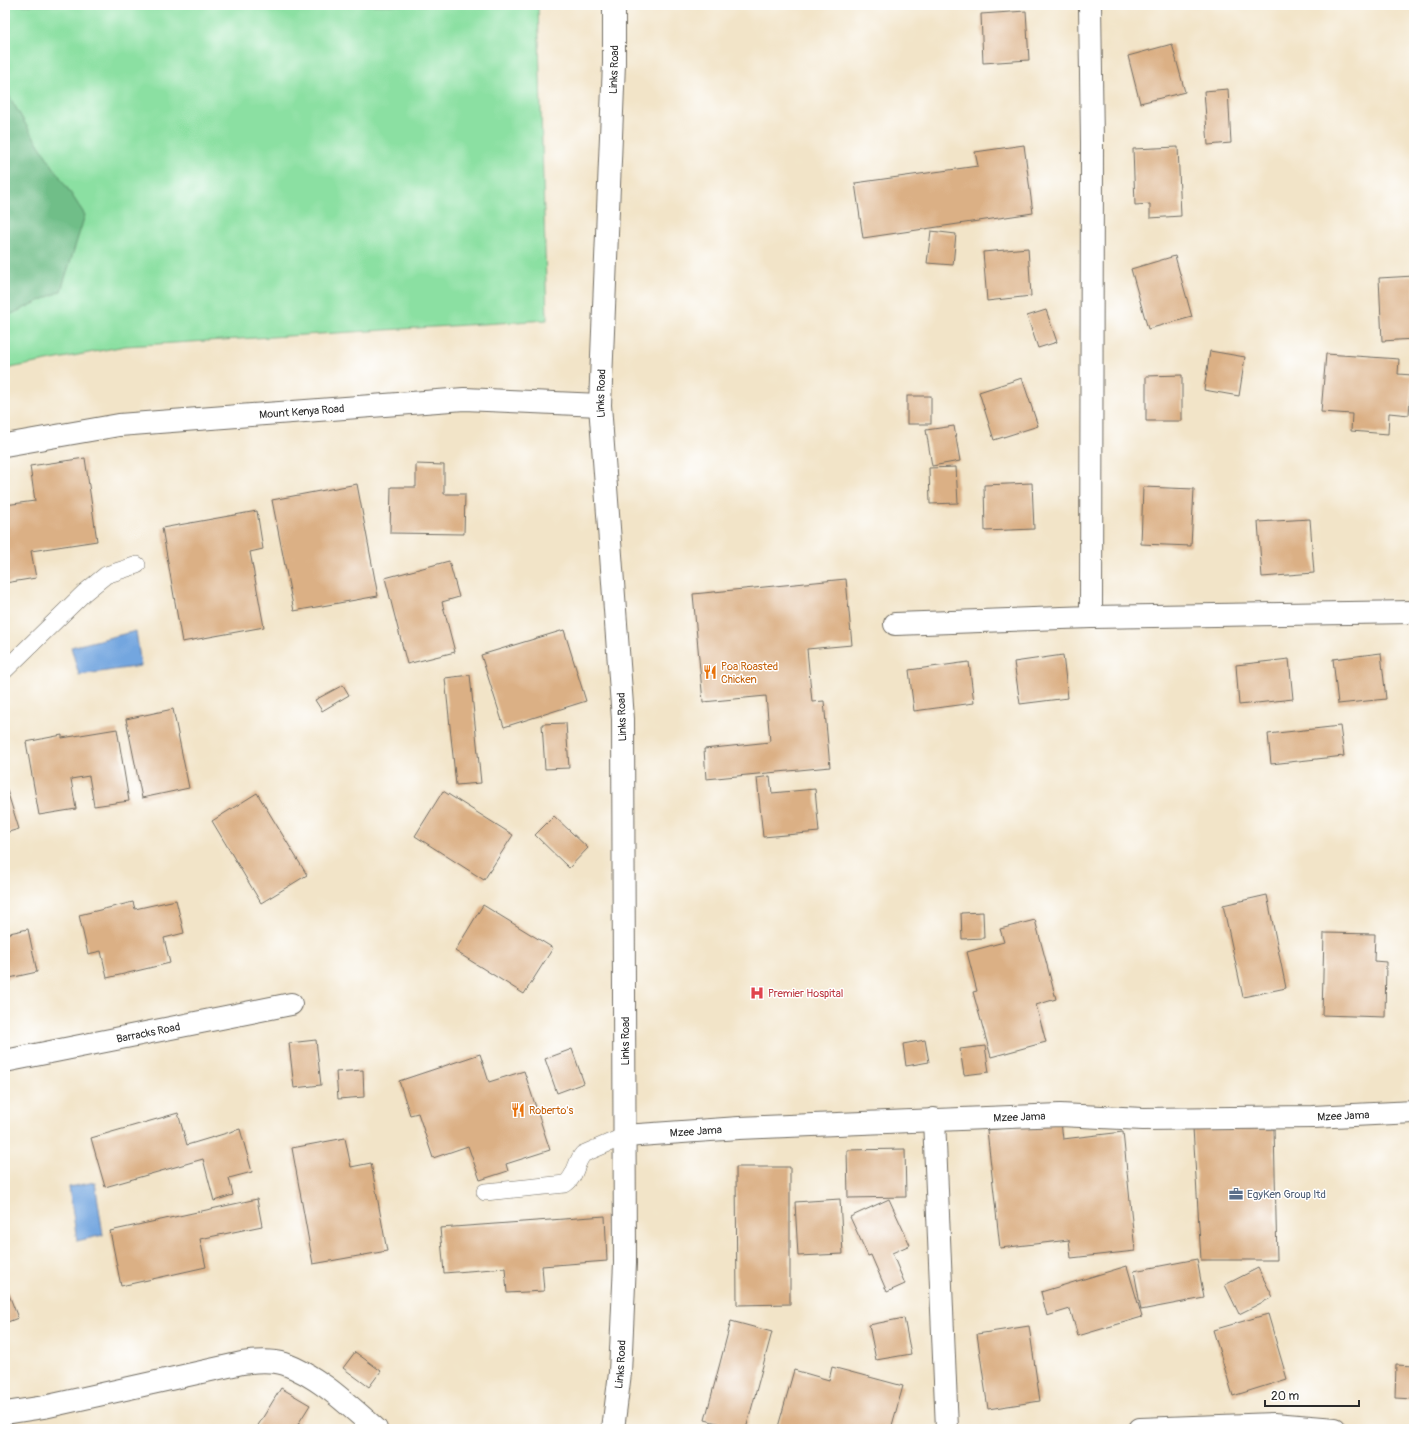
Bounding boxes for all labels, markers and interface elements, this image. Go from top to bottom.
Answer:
street label: Links Road [606,45,621,94]
street label: Links Road [593,369,608,418]
street label: Mount Kenya Road [259,402,345,421]
place label: Poa Roasted Chicken [721,660,778,686]
restaurant icon: Poa Roasted Chicken [702,664,718,680]
street label: Links Road [615,692,629,742]
hospital icon: Premier Hospital [749,985,765,1001]
place label: Premier Hospital [768,987,843,1000]
street label: Links Road [619,1017,632,1065]
street label: Barracks Road [115,1020,181,1045]
restaurant icon: Roberto's [510,1102,526,1118]
place label: Roberto's [529,1104,574,1117]
street label: Mzee Jama [1317,1108,1370,1123]
street label: Mzee Jama [993,1109,1046,1124]
street label: Mzee Jama [669,1123,722,1139]
office icon: EgyKen Group ltd [1228,1186,1244,1202]
place label: EgyKen Group ltd [1247,1188,1326,1201]
street label: Links Road [612,1340,628,1390]
scale bar [1265,1382,1359,1408]
text: 20 m [1271,1389,1300,1404]

